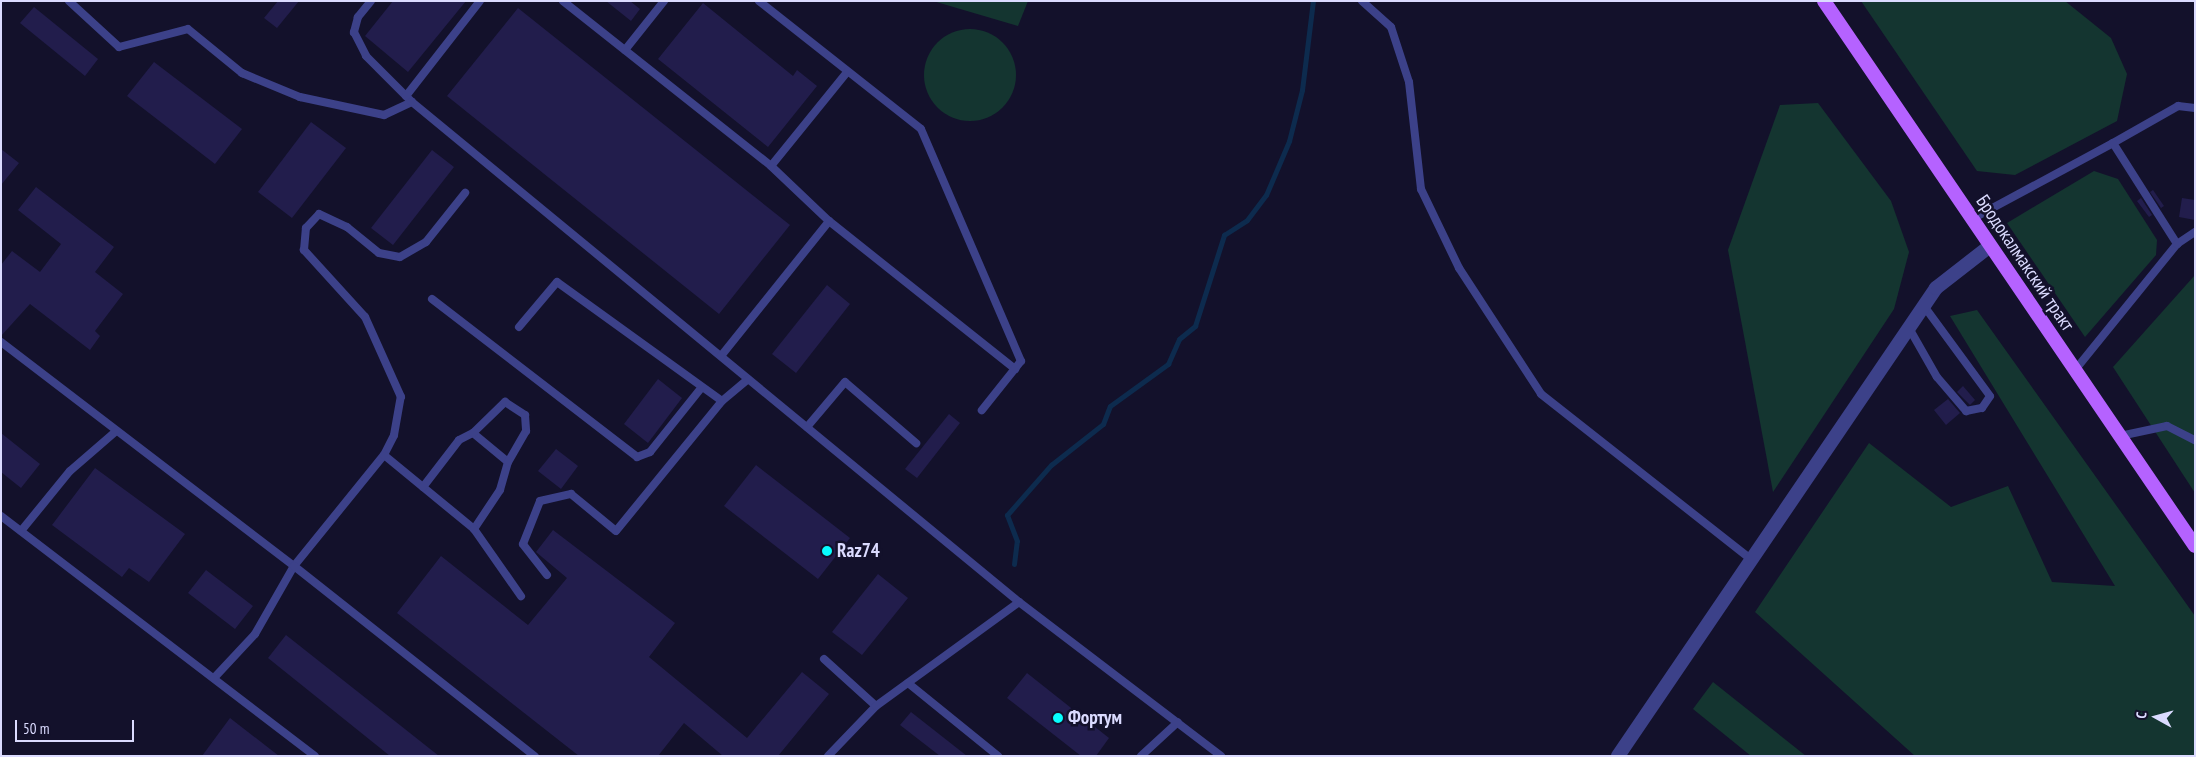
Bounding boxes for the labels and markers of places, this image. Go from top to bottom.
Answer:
place label: Raz74 [837,540,880,562]
marker: Raz74 [821,545,833,557]
place label: Фортум [1068,707,1122,729]
marker: Фортум [1052,712,1064,724]

